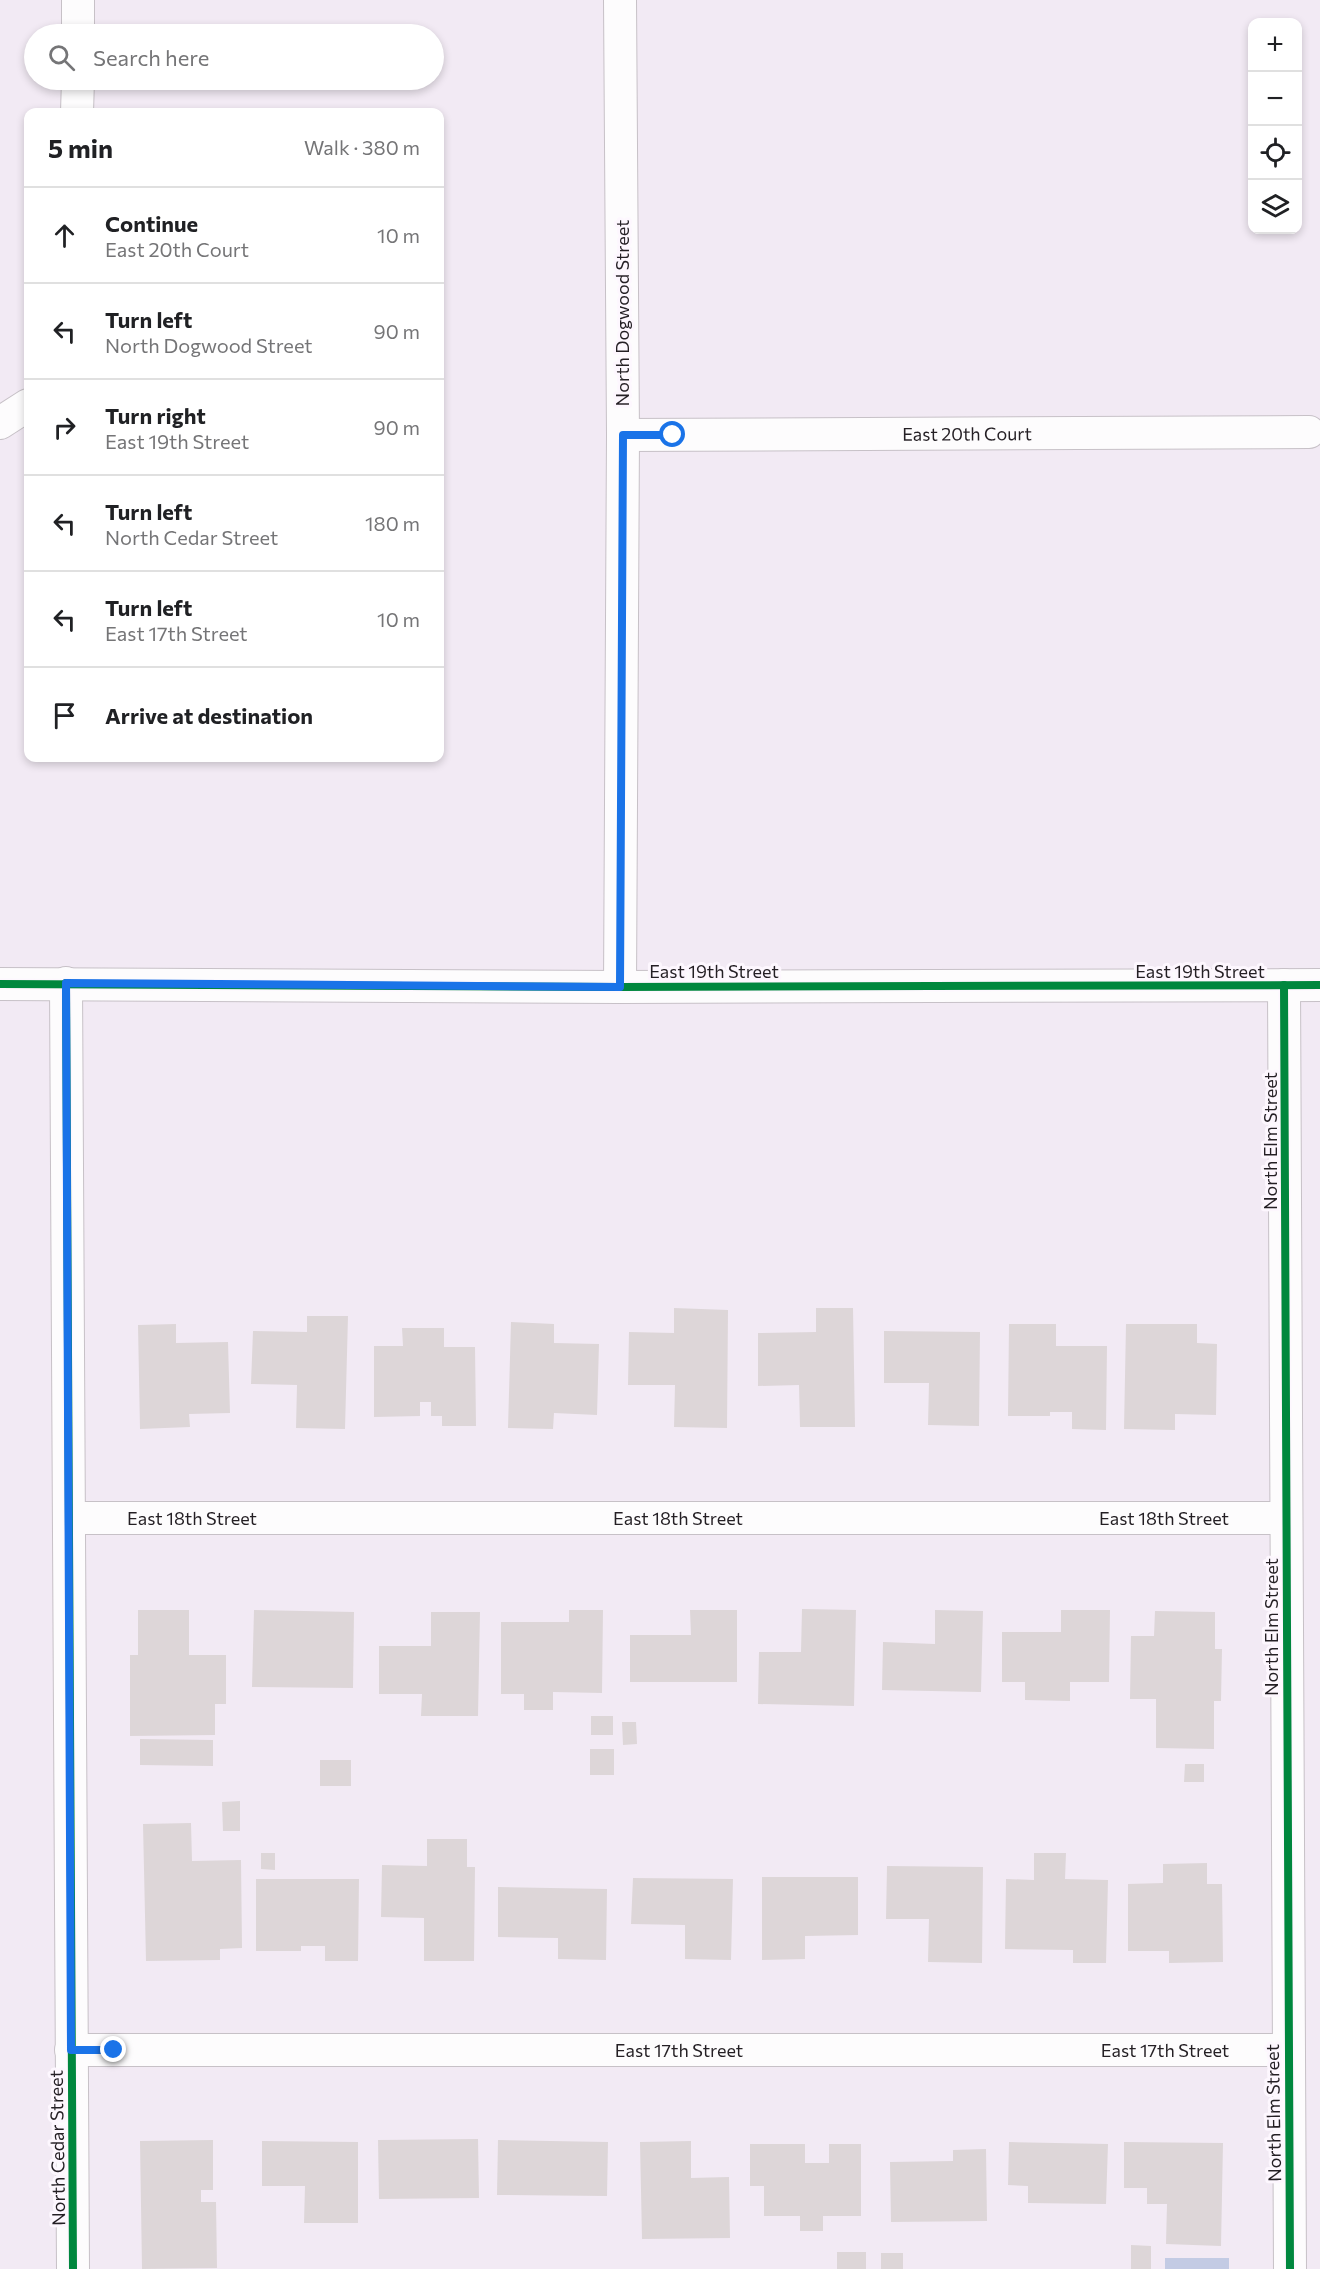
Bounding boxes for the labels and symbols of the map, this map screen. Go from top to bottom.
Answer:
street label: North Dogwood Street [611,220,633,406]
route start [659,421,685,447]
street label: East 20th Court [902,422,1032,445]
street label: East 19th Street [649,960,779,982]
street label: East 19th Street [1135,960,1265,982]
street label: North Elm Street [1259,1072,1281,1210]
street label: East 18th Street [127,1507,257,1529]
street label: East 18th Street [613,1507,743,1529]
street label: East 18th Street [1099,1507,1229,1529]
street label: North Elm Street [1260,1558,1282,1696]
route end [100,2036,126,2062]
street label: East 17th Street [615,2039,743,2061]
street label: East 17th Street [1101,2039,1229,2061]
street label: North Elm Street [1261,2044,1285,2182]
street label: North Cedar Street [45,2070,69,2226]

